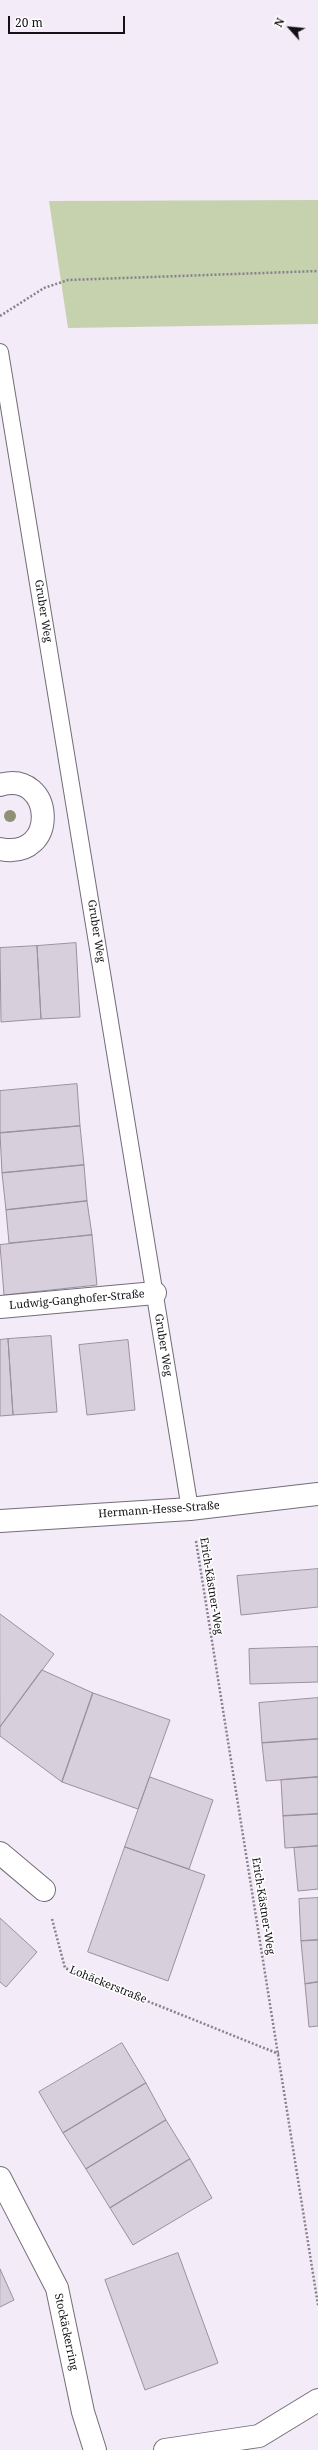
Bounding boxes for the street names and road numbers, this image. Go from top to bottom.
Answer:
street label: Gruber Weg [32,579,54,643]
street label: Gruber Weg [85,899,107,963]
street label: Ludwig-Ganghofer-Straße [9,1288,145,1312]
street label: Gruber Weg [152,1313,174,1377]
street label: Hermann-Hesse-Straße [98,1499,220,1521]
street label: Erich-Kästner-Weg [197,1536,225,1636]
street label: Erich-Kästner-Weg [249,1856,277,1956]
street label: Lohäckerstraße [67,1964,149,2006]
street label: Stockäckerring [51,2292,81,2372]

